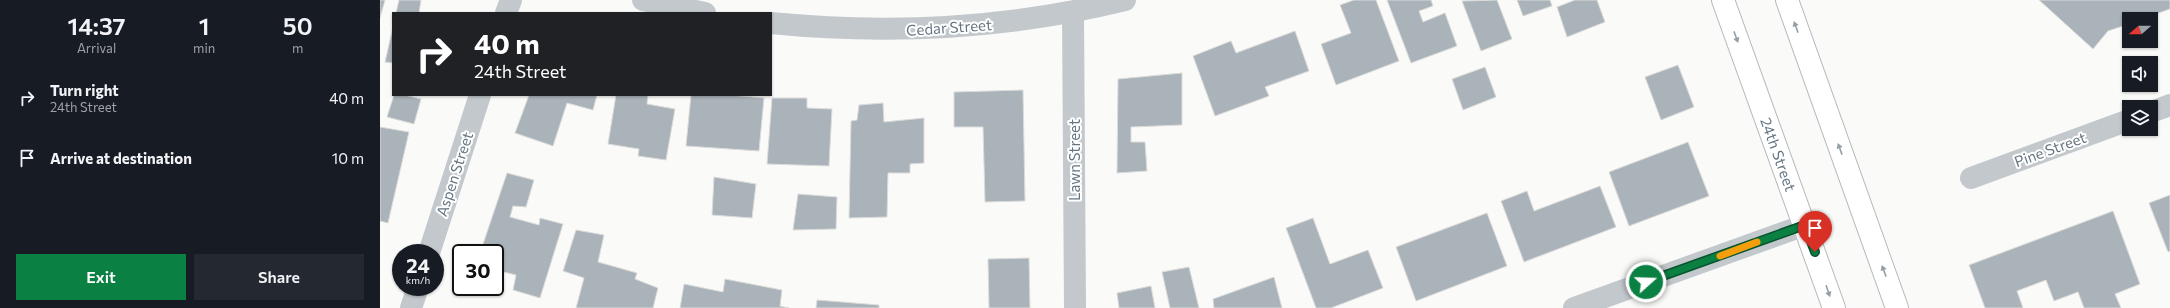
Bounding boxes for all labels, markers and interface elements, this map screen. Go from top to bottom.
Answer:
text: 14:37 [67,11,126,40]
text: 1 [199,11,210,40]
text: 50 [283,11,313,40]
north arrow [2122,12,2158,48]
map controls [2122,12,2158,136]
street label: Cedar Street [905,15,993,39]
one-way arrow [1793,20,1799,32]
text: 40 m [474,26,540,60]
icon: right [408,28,460,80]
one-way arrow [1734,31,1740,43]
text: Arrival [77,40,116,56]
text: min [193,40,215,56]
text: m [292,40,303,56]
button: sound [2122,56,2158,92]
text: 24th Street [474,60,567,82]
text: Turn right [50,81,119,99]
icon: right [16,87,38,109]
text: 40 m [329,89,364,107]
text: 24th Street [50,99,117,115]
button: layers [2122,100,2158,136]
street label: 24th Street [1757,115,1800,194]
street label: Lawn Street [1065,119,1083,201]
street label: Pine Street [2012,128,2088,170]
street label: Aspen Street [432,129,476,219]
one-way arrow [1837,142,1843,154]
icon: arrive [16,147,38,169]
text: Arrive at destination [50,149,192,167]
text: 10 m [332,149,364,167]
pin [1798,211,1832,252]
icon: arrive [1804,217,1826,239]
speed limit sign: 30 [452,244,504,296]
text: 24 [406,253,430,277]
button: Exit [16,254,186,300]
button: Share [194,254,364,300]
position arrow [1625,261,1667,303]
one-way arrow [1881,265,1887,277]
text: km/h [406,274,430,286]
one-way arrow [1825,285,1831,297]

